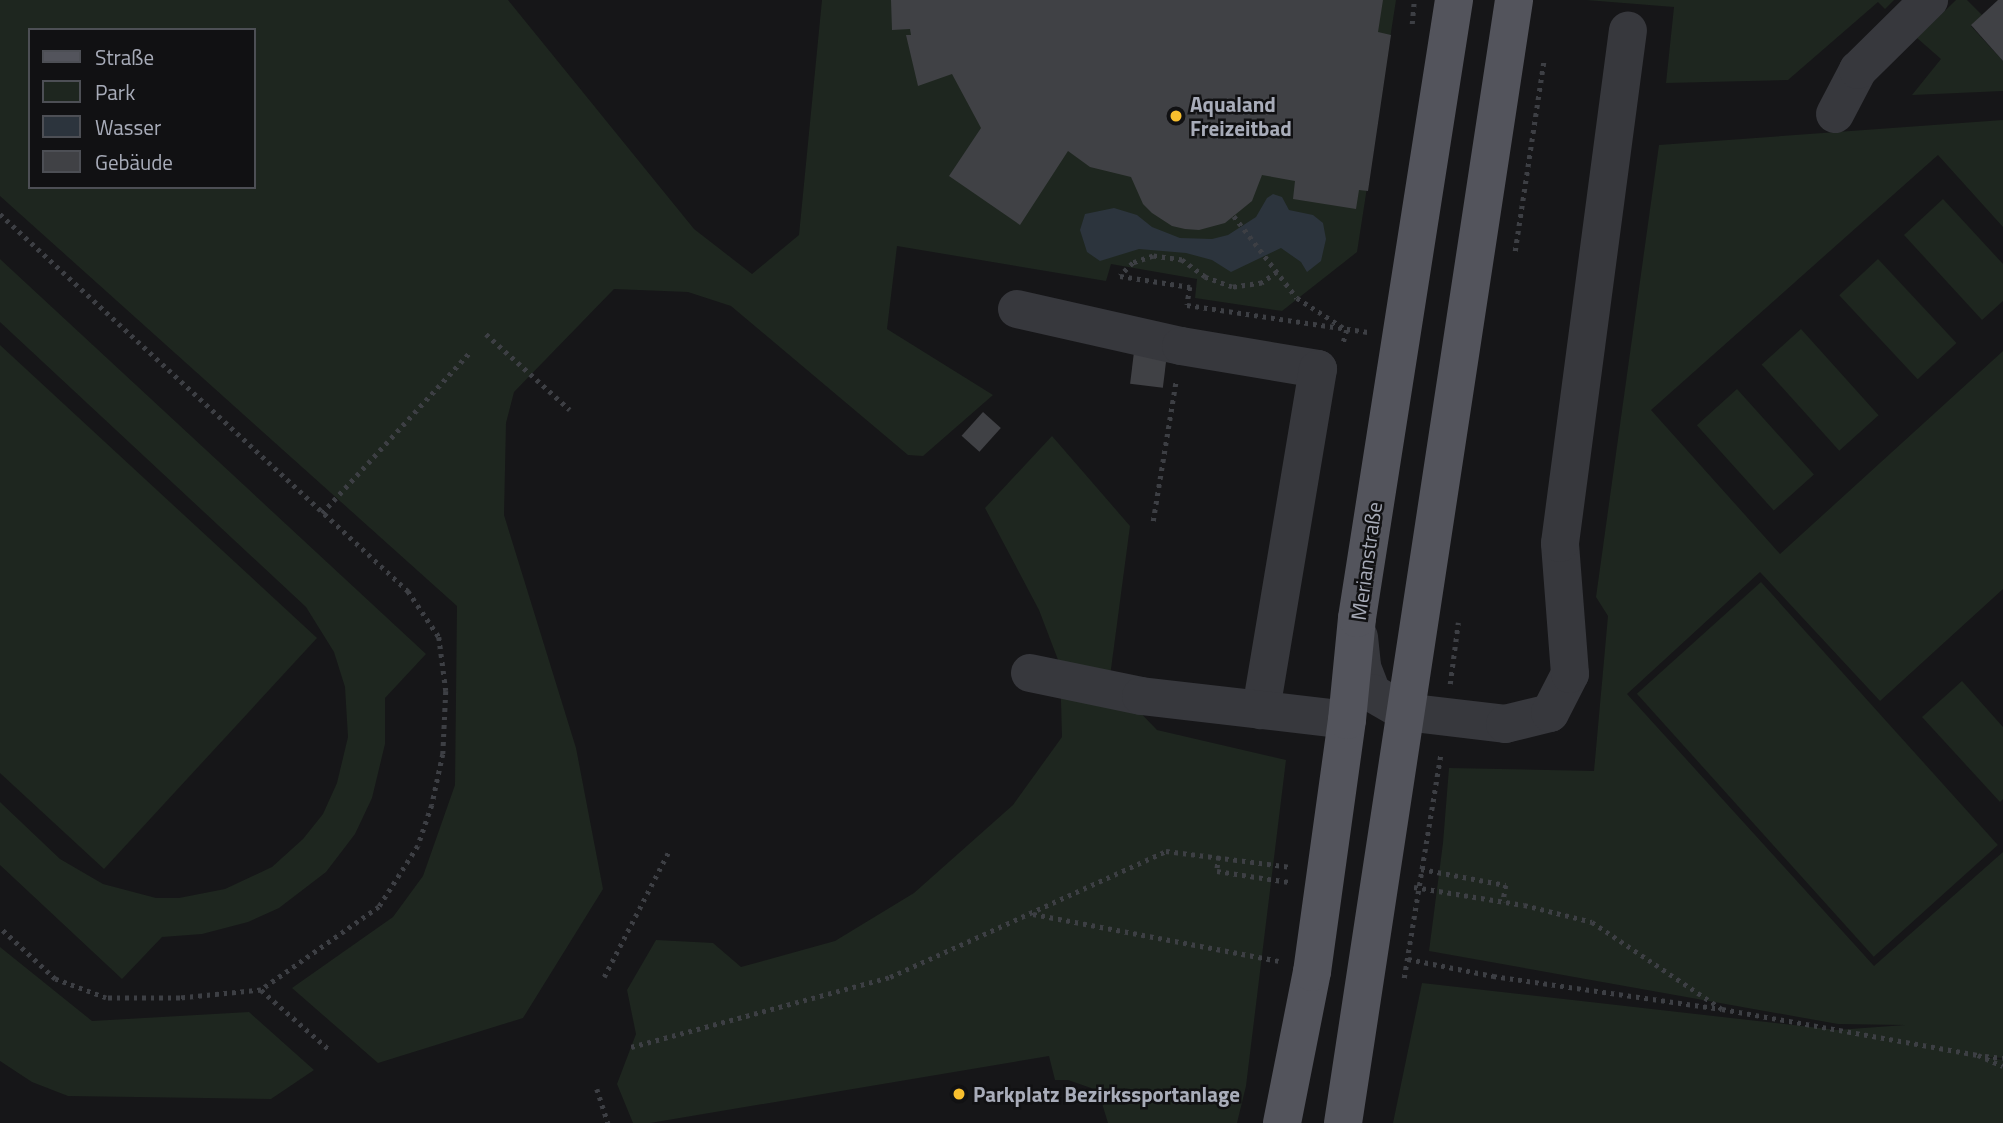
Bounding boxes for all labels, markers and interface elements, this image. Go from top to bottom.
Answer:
legend [28,28,256,189]
text: Straße [95,41,154,73]
text: Park [95,76,135,108]
place label: Aqualand Freizeitbad [1190,91,1292,141]
marker: Aqualand Freizeitbad [1168,108,1184,124]
text: Wasser [95,111,161,143]
text: Gebäude [95,146,173,178]
street label: Merianstraße [1345,500,1387,622]
place label: Parkplatz Bezirkssportanlage [973,1081,1240,1107]
marker: Parkplatz Bezirkssportanlage [951,1086,967,1102]

